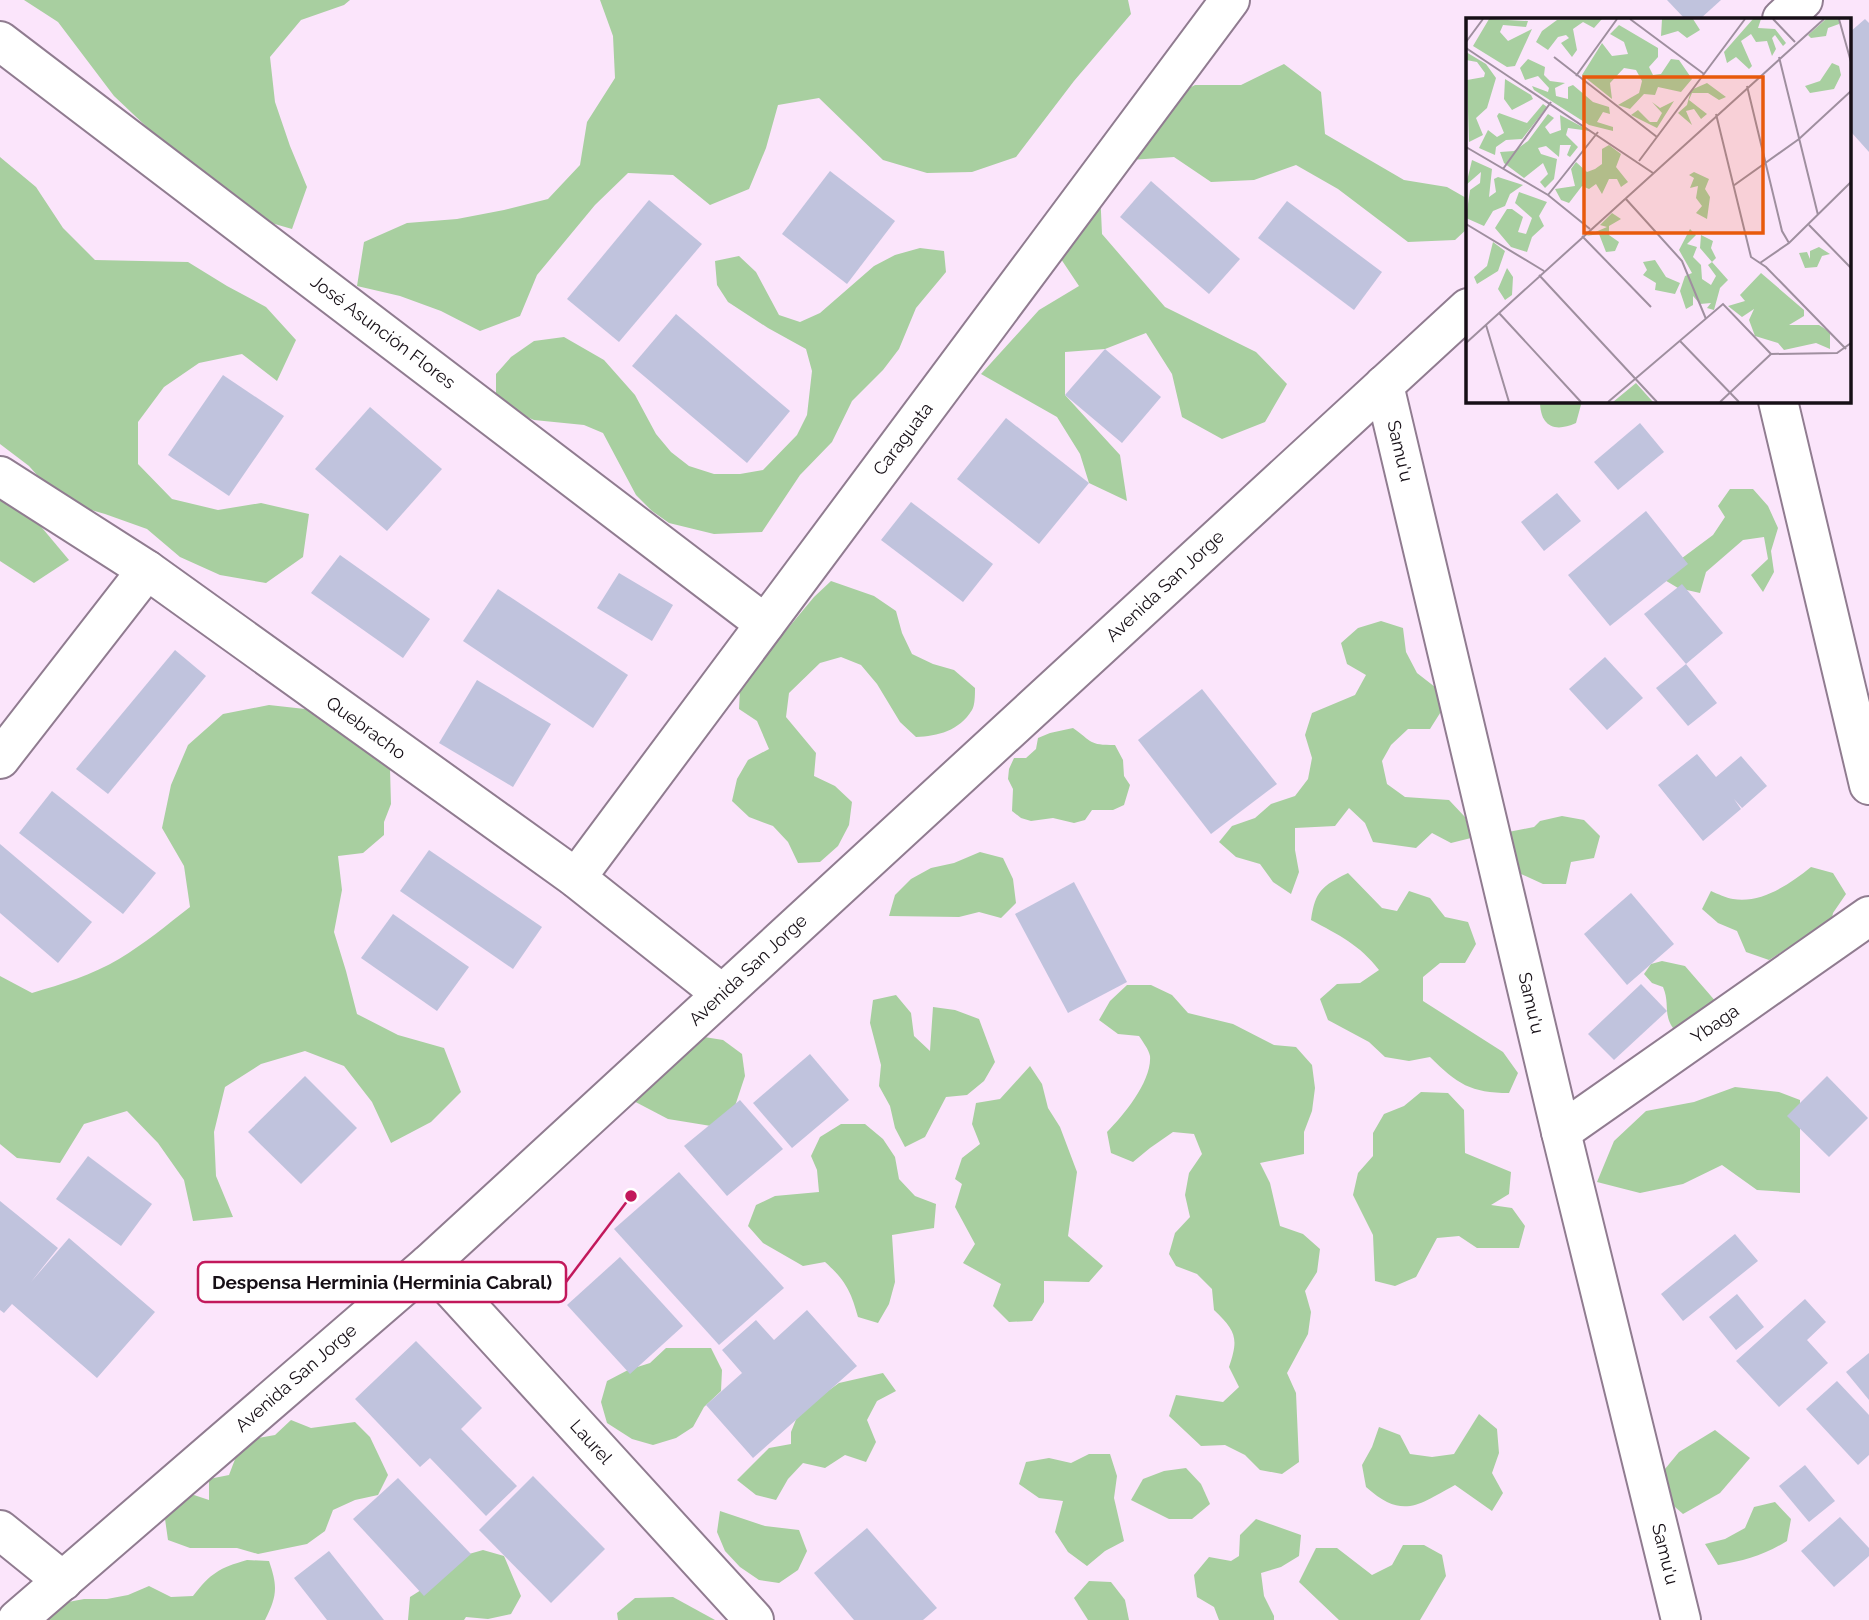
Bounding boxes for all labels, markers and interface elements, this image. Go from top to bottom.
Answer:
inset map [1466,18,1852,402]
street label: José Asunción Flores [307,270,460,393]
street label: Caraguata [868,398,937,479]
street label: Samu'u [1383,418,1418,484]
street label: Avenida San Jorge [1101,525,1228,646]
street label: Quebracho [322,692,410,764]
street label: Avenida San Jorge [684,909,811,1030]
street label: Samu'u [1514,970,1549,1036]
street label: Ybaga [1687,1000,1743,1048]
callout: Despensa Herminia (Herminia Cabral) [198,1262,566,1302]
text: Despensa Herminia (Herminia Cabral) [212,1271,552,1293]
street label: Avenida San Jorge [231,1319,361,1436]
street label: Laurel [566,1415,617,1468]
street label: Samu'u [1648,1521,1683,1587]

